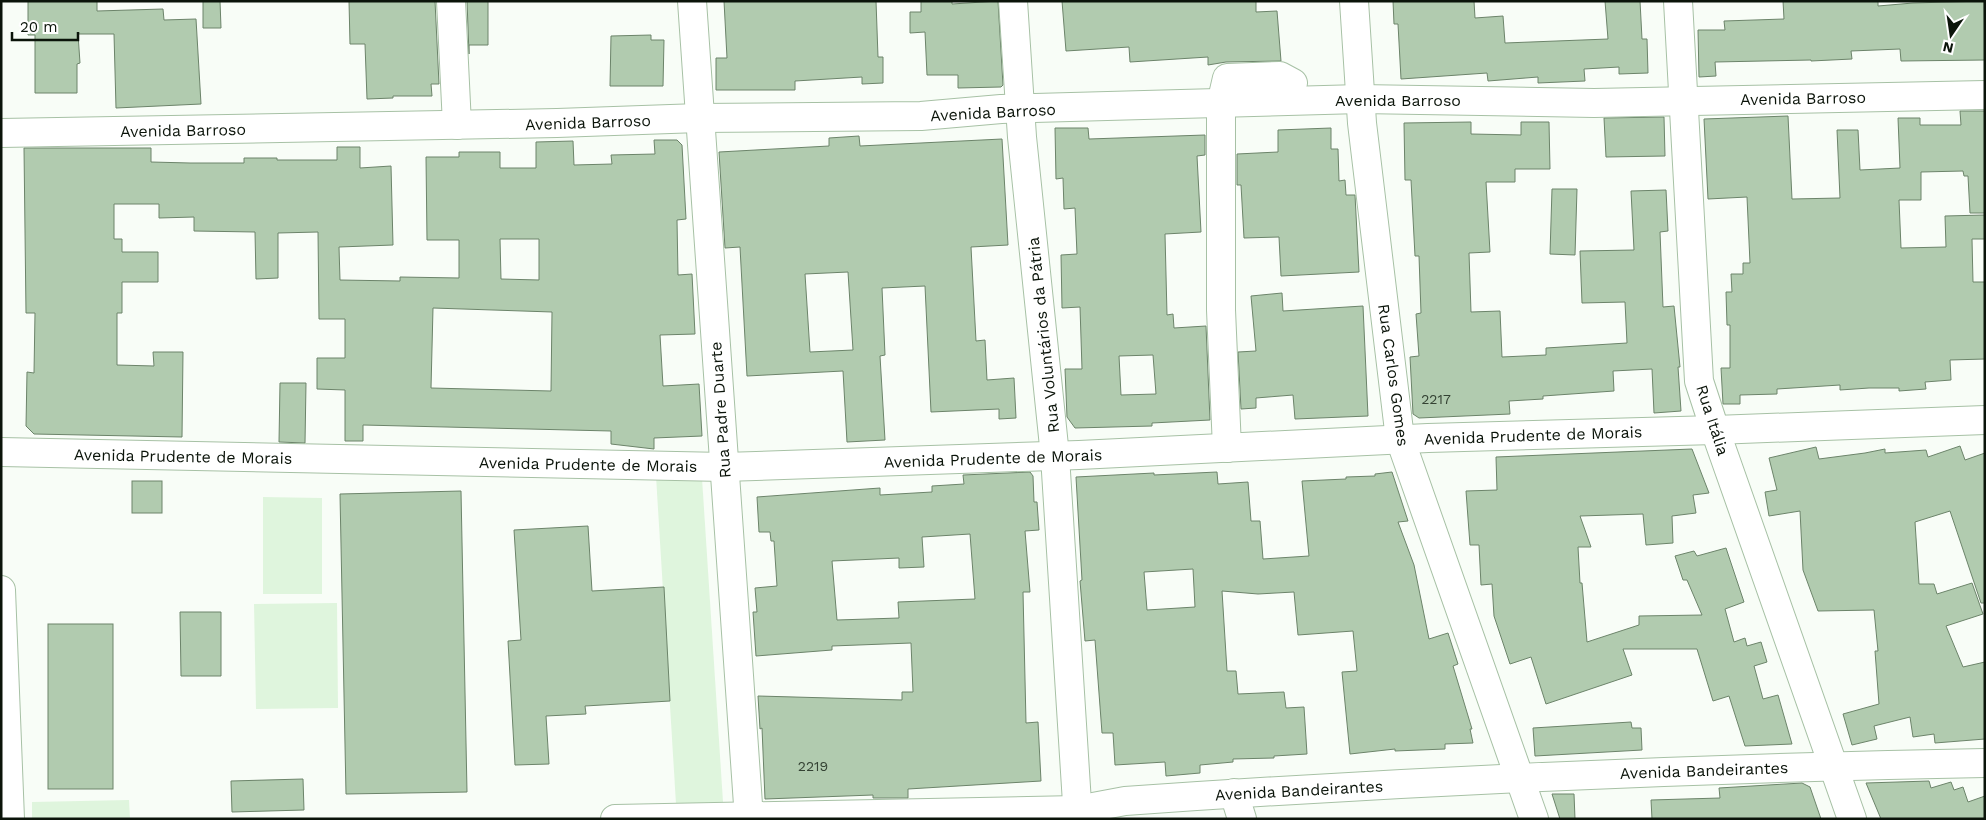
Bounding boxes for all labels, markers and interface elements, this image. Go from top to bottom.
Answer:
scale bar [12,10,79,42]
north arrow [1926,10,1976,60]
text: 20 m [20,18,58,36]
text: N [1941,39,1955,57]
street label: Avenida Barroso [1740,88,1866,109]
street label: Avenida Barroso [1335,91,1461,110]
street label: Avenida Barroso [930,100,1056,125]
street label: Avenida Barroso [525,111,651,134]
street label: Avenida Barroso [120,120,246,141]
street label: Rua Voluntários da Pátria [1024,236,1063,434]
street label: Rua Carlos Gomes [1374,303,1413,447]
street label: Rua Padre Duarte [706,341,735,479]
street label: Rua Itália [1692,382,1733,458]
house number: 2217 [1421,391,1451,407]
street label: Avenida Prudente de Morais [1424,422,1643,449]
street label: Avenida Prudente de Morais [74,445,292,468]
street label: Avenida Prudente de Morais [884,445,1103,472]
street label: Avenida Prudente de Morais [479,453,697,476]
house number: 2219 [798,758,828,774]
street label: Avenida Bandeirantes [1620,758,1788,783]
street label: Avenida Bandeirantes [1214,777,1384,804]

